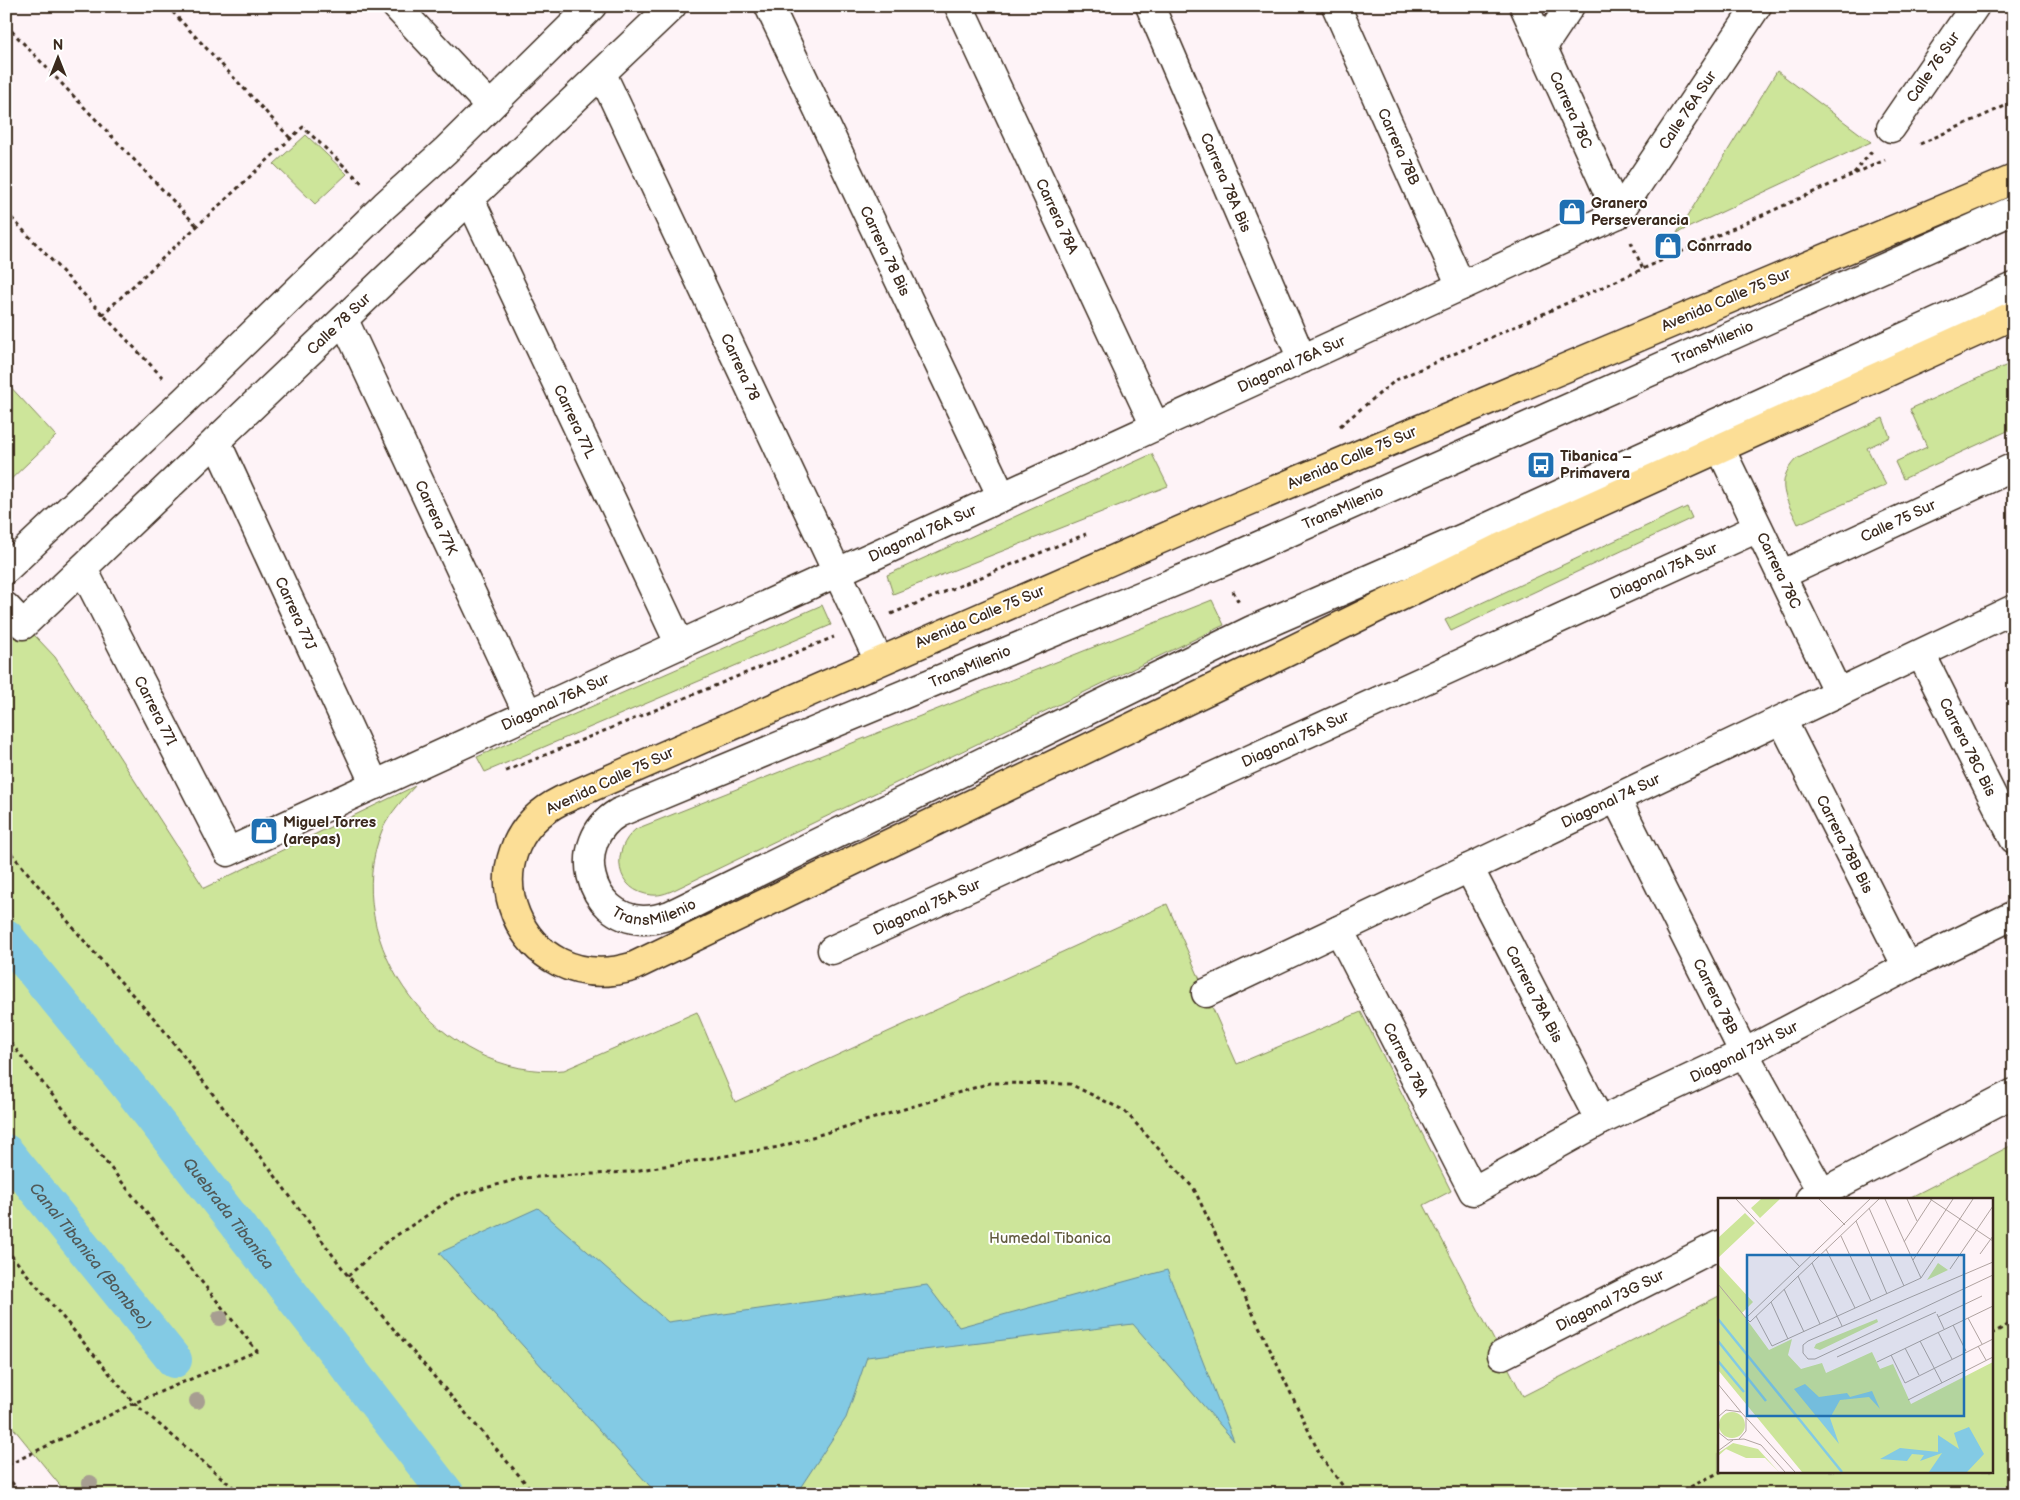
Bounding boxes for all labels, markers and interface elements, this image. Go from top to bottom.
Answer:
street label: Calle 76 Sur [1902,28,1964,106]
north arrow [32,32,82,82]
text: N [53,37,63,54]
street label: Calle 76A Sur [1654,67,1721,153]
street label: Carrera 78C [1545,68,1597,152]
street label: Carrera 78B [1373,105,1424,188]
street label: Carrera 78A Bis [1196,130,1256,236]
street label: Carrera 78A [1031,175,1083,258]
place label: Granero Perseverancia [1591,194,1689,230]
shop icon: Granero Perseverancia [1557,197,1587,227]
street label: Carrera 78 Bis [856,203,915,299]
shop icon: Conrrado [1653,231,1683,261]
place label: Conrrado [1687,237,1753,256]
street label: Avenida Calle 75 Sur [1658,264,1794,336]
street label: Calle 78 Sur [303,289,375,359]
street label: TransMilenio [1669,317,1757,369]
street label: Carrera 78 [716,330,764,404]
street label: Diagonal 76A Sur [1234,331,1349,397]
street label: Carrera 77L [549,382,600,462]
street label: Avenida Calle 75 Sur [1284,422,1420,494]
place label: Tibanica – Primavera [1560,447,1632,483]
bus stop icon: Tibanica – Primavera [1526,450,1556,480]
street label: Carrera 77K [411,477,462,558]
street label: TransMilenio [1299,482,1387,534]
street label: Calle 75 Sur [1857,495,1939,546]
street label: Diagonal 76A Sur [865,500,980,566]
street label: Carrera 78C [1753,529,1806,612]
street label: Diagonal 75A Sur [1607,538,1721,604]
street label: Carrera 77J [271,574,321,654]
street label: Avenida Calle 75 Sur [912,581,1048,653]
street label: TransMilenio [926,641,1014,693]
street label: Diagonal 76A Sur [498,669,613,735]
street label: Carrera 77I [130,673,181,749]
street label: Carrera 78C Bis [1935,694,2001,800]
street label: Diagonal 75A Sur [1238,706,1352,772]
street label: Avenida Calle 75 Sur [543,743,677,819]
street label: Diagonal 74 Sur [1558,769,1664,832]
street label: Carrera 78B Bis [1812,792,1878,897]
place label: Miguel Torres (arepas) [283,813,376,849]
shop icon: Miguel Torres (arepas) [249,816,279,846]
street label: Diagonal 75A Sur [870,874,984,940]
street label: TransMilenio [608,894,699,930]
street label: Carrera 78A Bis [1501,942,1567,1046]
street label: Carrera 78B [1689,955,1743,1037]
street label: Diagonal 73H Sur [1687,1017,1802,1087]
street label: Carrera 78A [1379,1019,1433,1101]
water label: Quebrada Tibaníca [179,1154,278,1274]
water label: Canal Tibanica (Bombeo) [25,1179,155,1334]
inset map [1718,1198,1992,1472]
park label: Humedal Tibanica [989,1229,1111,1248]
street label: Diagonal 73G Sur [1553,1265,1668,1336]

